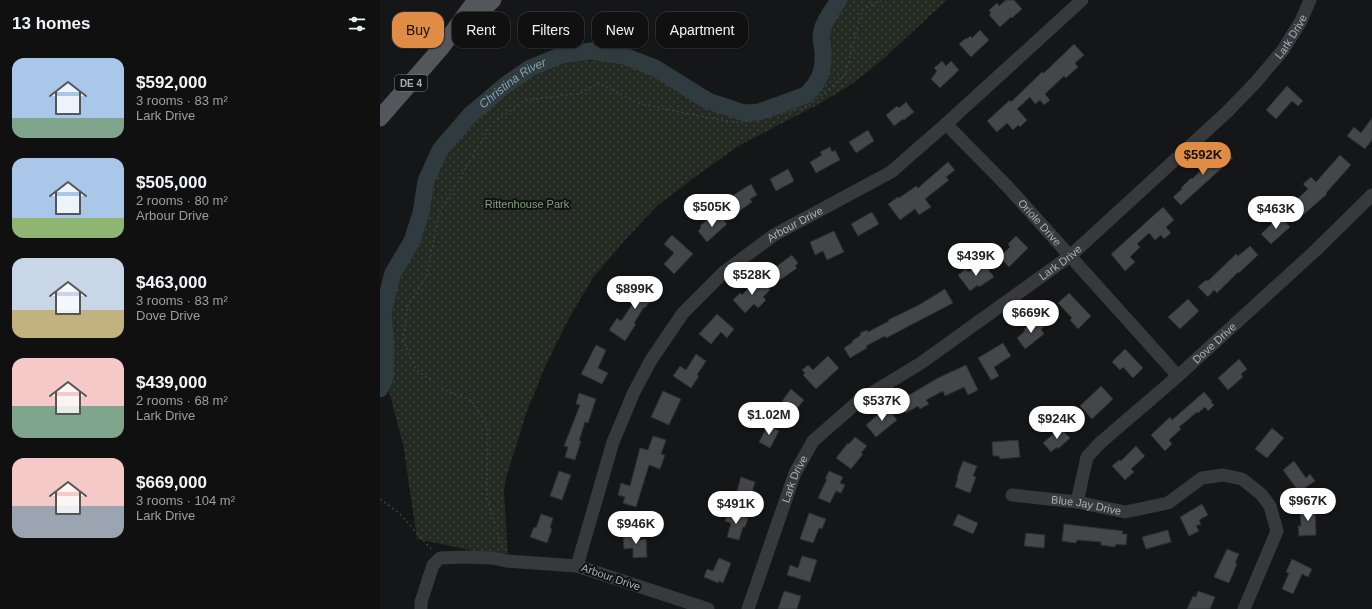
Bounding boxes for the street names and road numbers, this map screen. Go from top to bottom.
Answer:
street label: Lark Drive [1272,13,1309,61]
road number: DE 4 [395,75,427,91]
street label: Oriole Drive [1016,197,1064,248]
street label: Arbour Drive [764,204,825,244]
street label: Lark Drive [1037,243,1084,282]
street label: Dove Drive [1190,320,1238,366]
street label: Lark Drive [779,453,810,504]
street label: Blue Jay Drive [1051,493,1122,517]
street label: Arbour Drive [580,561,642,593]

